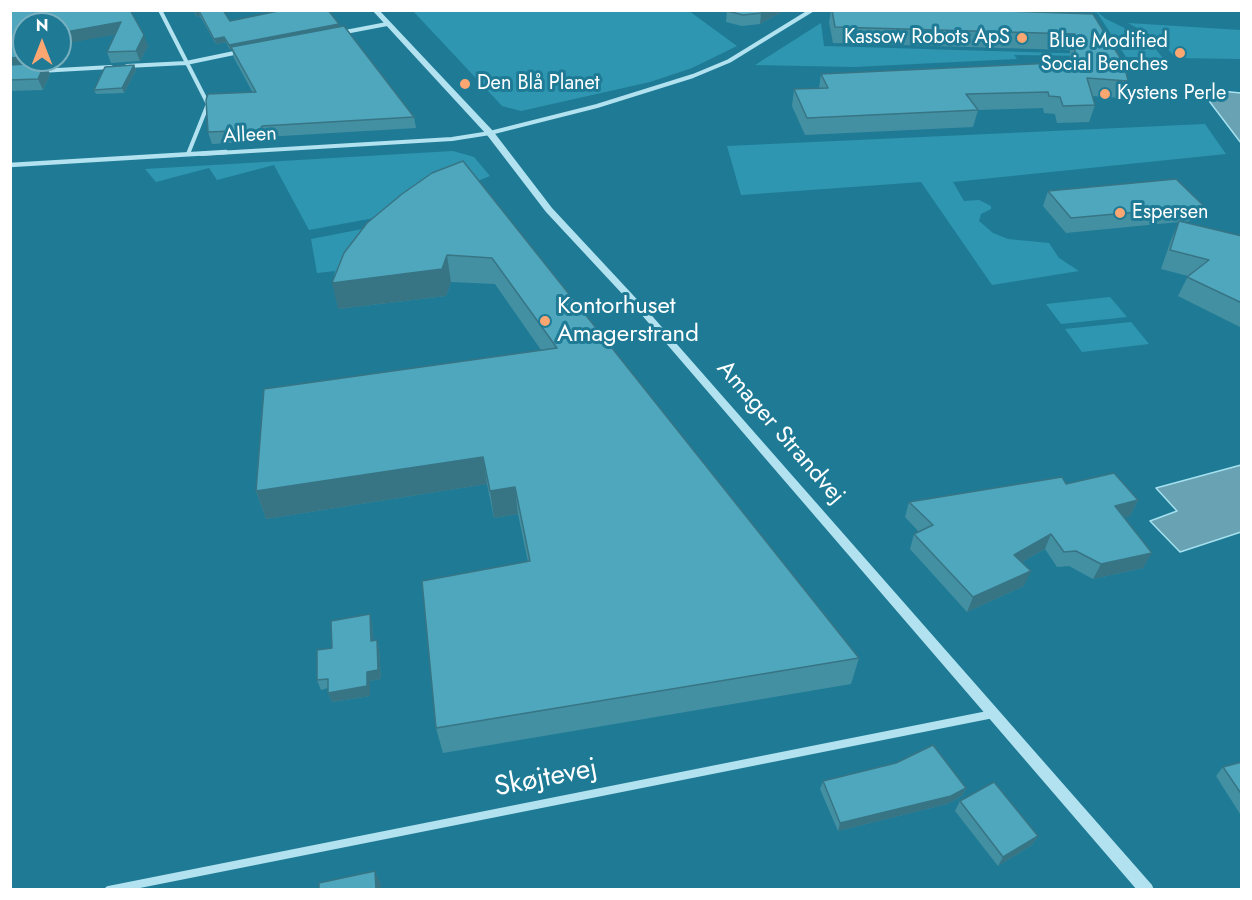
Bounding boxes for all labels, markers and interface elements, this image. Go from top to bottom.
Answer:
north arrow [12,12,72,72]
text: N [36,14,48,37]
place label: Kassow Robots ApS [844,26,1010,50]
place label: Blue Modified Social Benches [1041,30,1168,77]
marker: Kassow Robots ApS [1015,31,1029,45]
marker: Blue Modified Social Benches [1173,46,1187,60]
place label: Den Blå Planet [477,72,600,96]
marker: Den Blå Planet [458,77,472,91]
place label: Kystens Perle [1117,82,1226,106]
marker: Kystens Perle [1098,87,1112,101]
street label: Alleen [223,123,277,149]
place label: Espersen [1132,201,1208,225]
marker: Espersen [1113,206,1127,220]
place label: Kontorhuset Amagerstrand [557,293,699,349]
marker: Kontorhuset Amagerstrand [538,314,552,328]
street label: Amager Strandvej [710,355,850,511]
street label: Skøjtevej [492,753,600,805]

